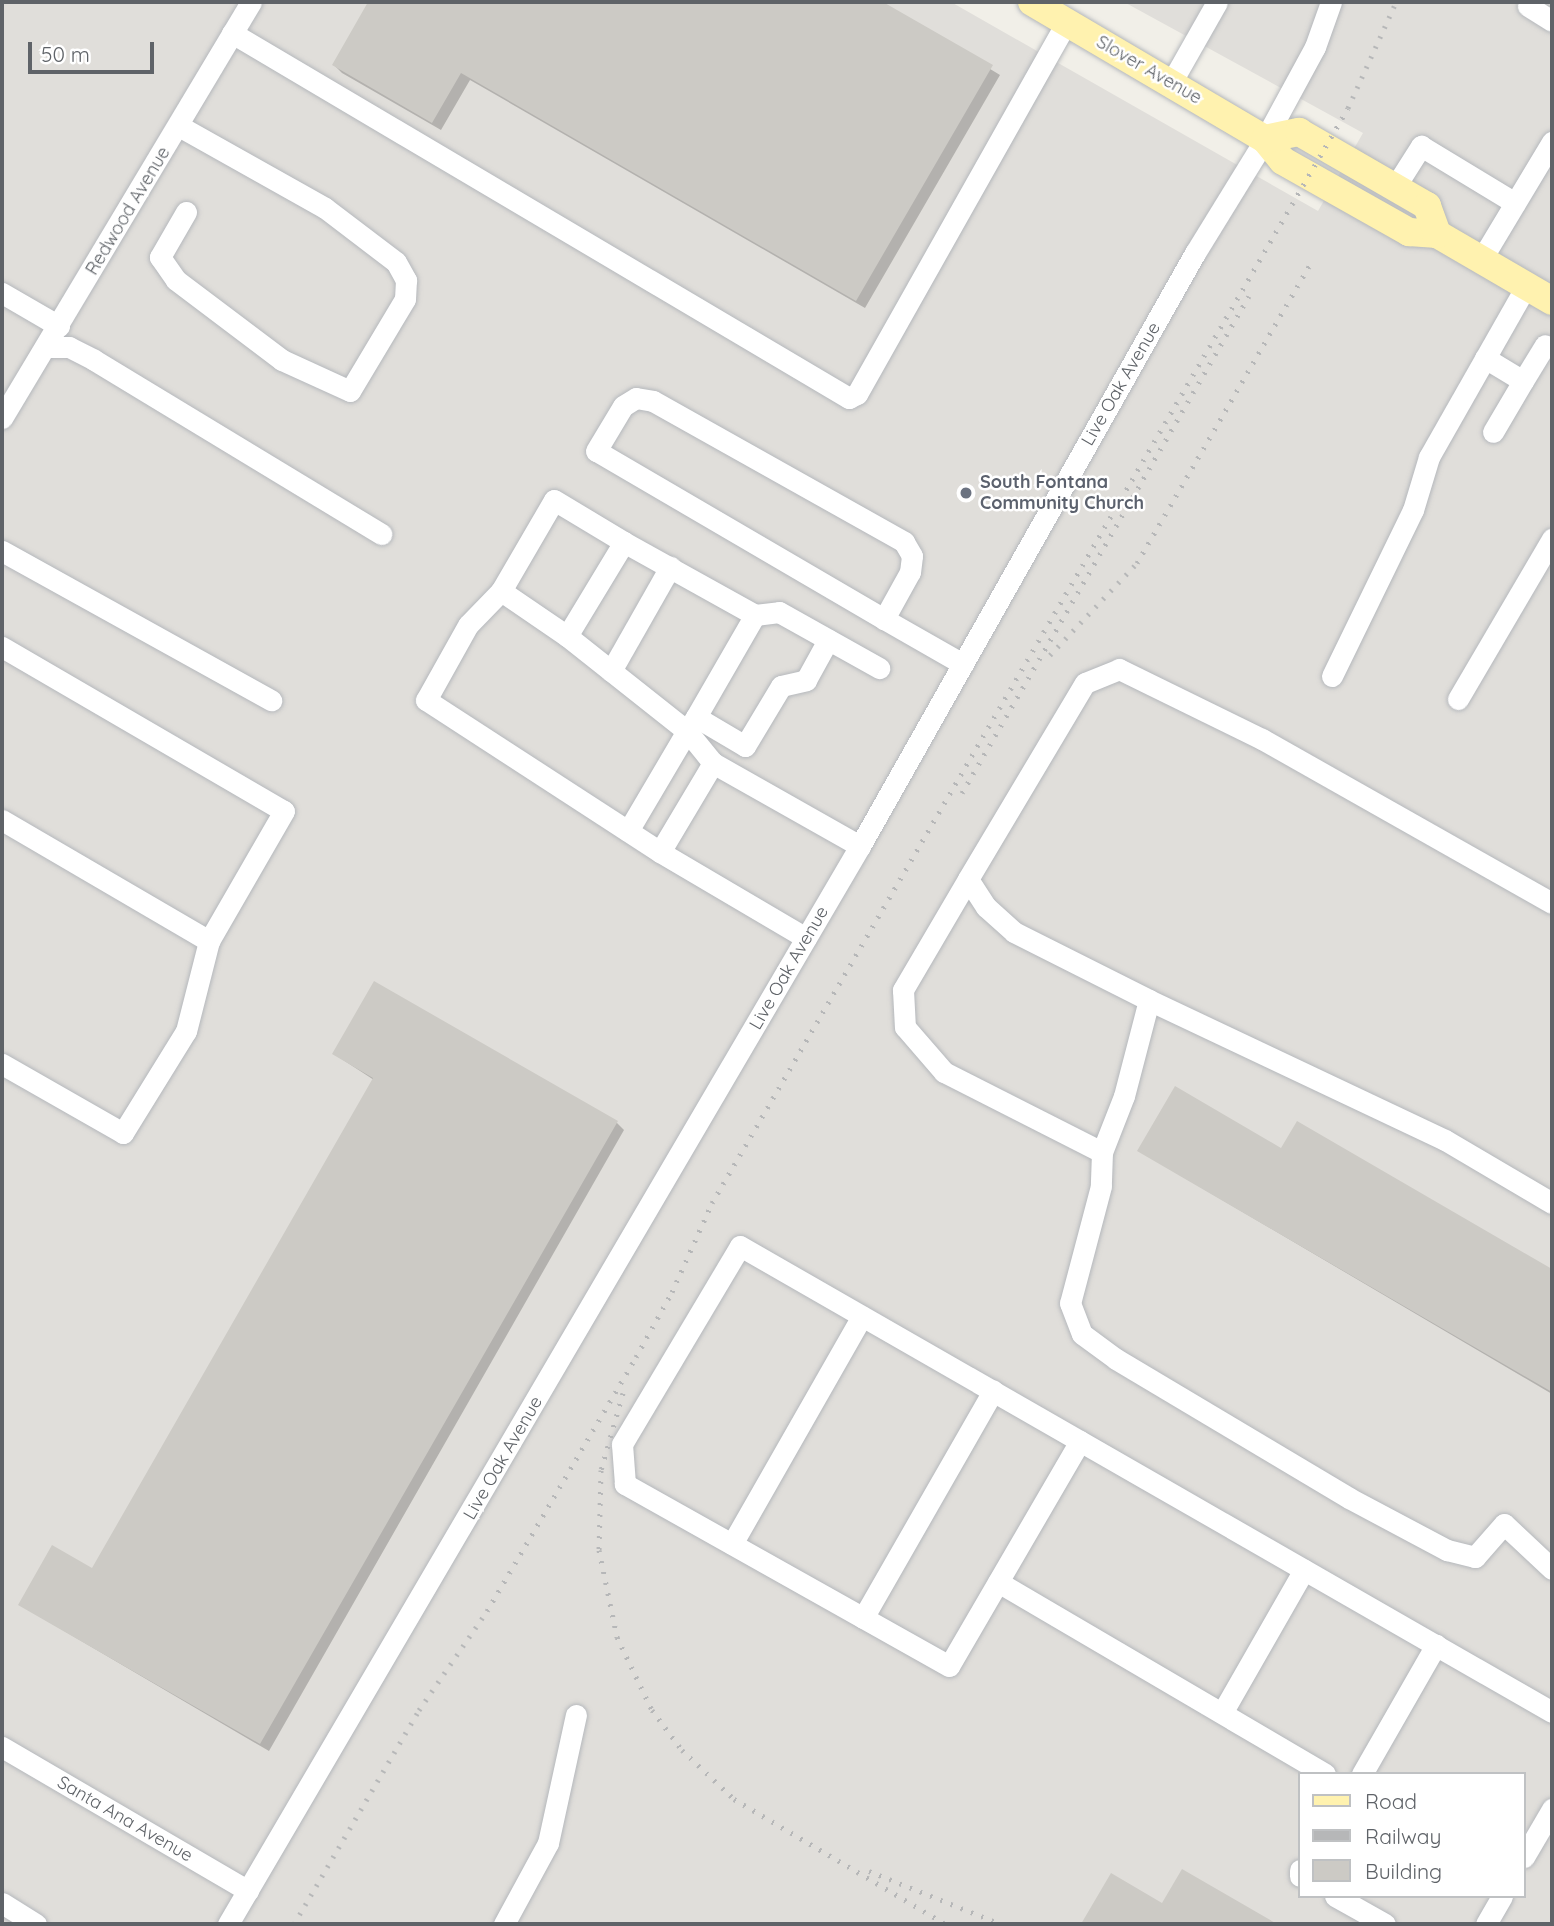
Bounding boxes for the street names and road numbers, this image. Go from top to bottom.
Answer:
street label: Slover Avenue [1093,31,1205,109]
street label: Redwood Avenue [81,143,175,279]
street label: Live Oak Avenue [1077,319,1165,449]
street label: Live Oak Avenue [745,903,833,1033]
street label: Live Oak Avenue [459,1393,547,1523]
street label: Santa Ana Avenue [53,1771,197,1867]

